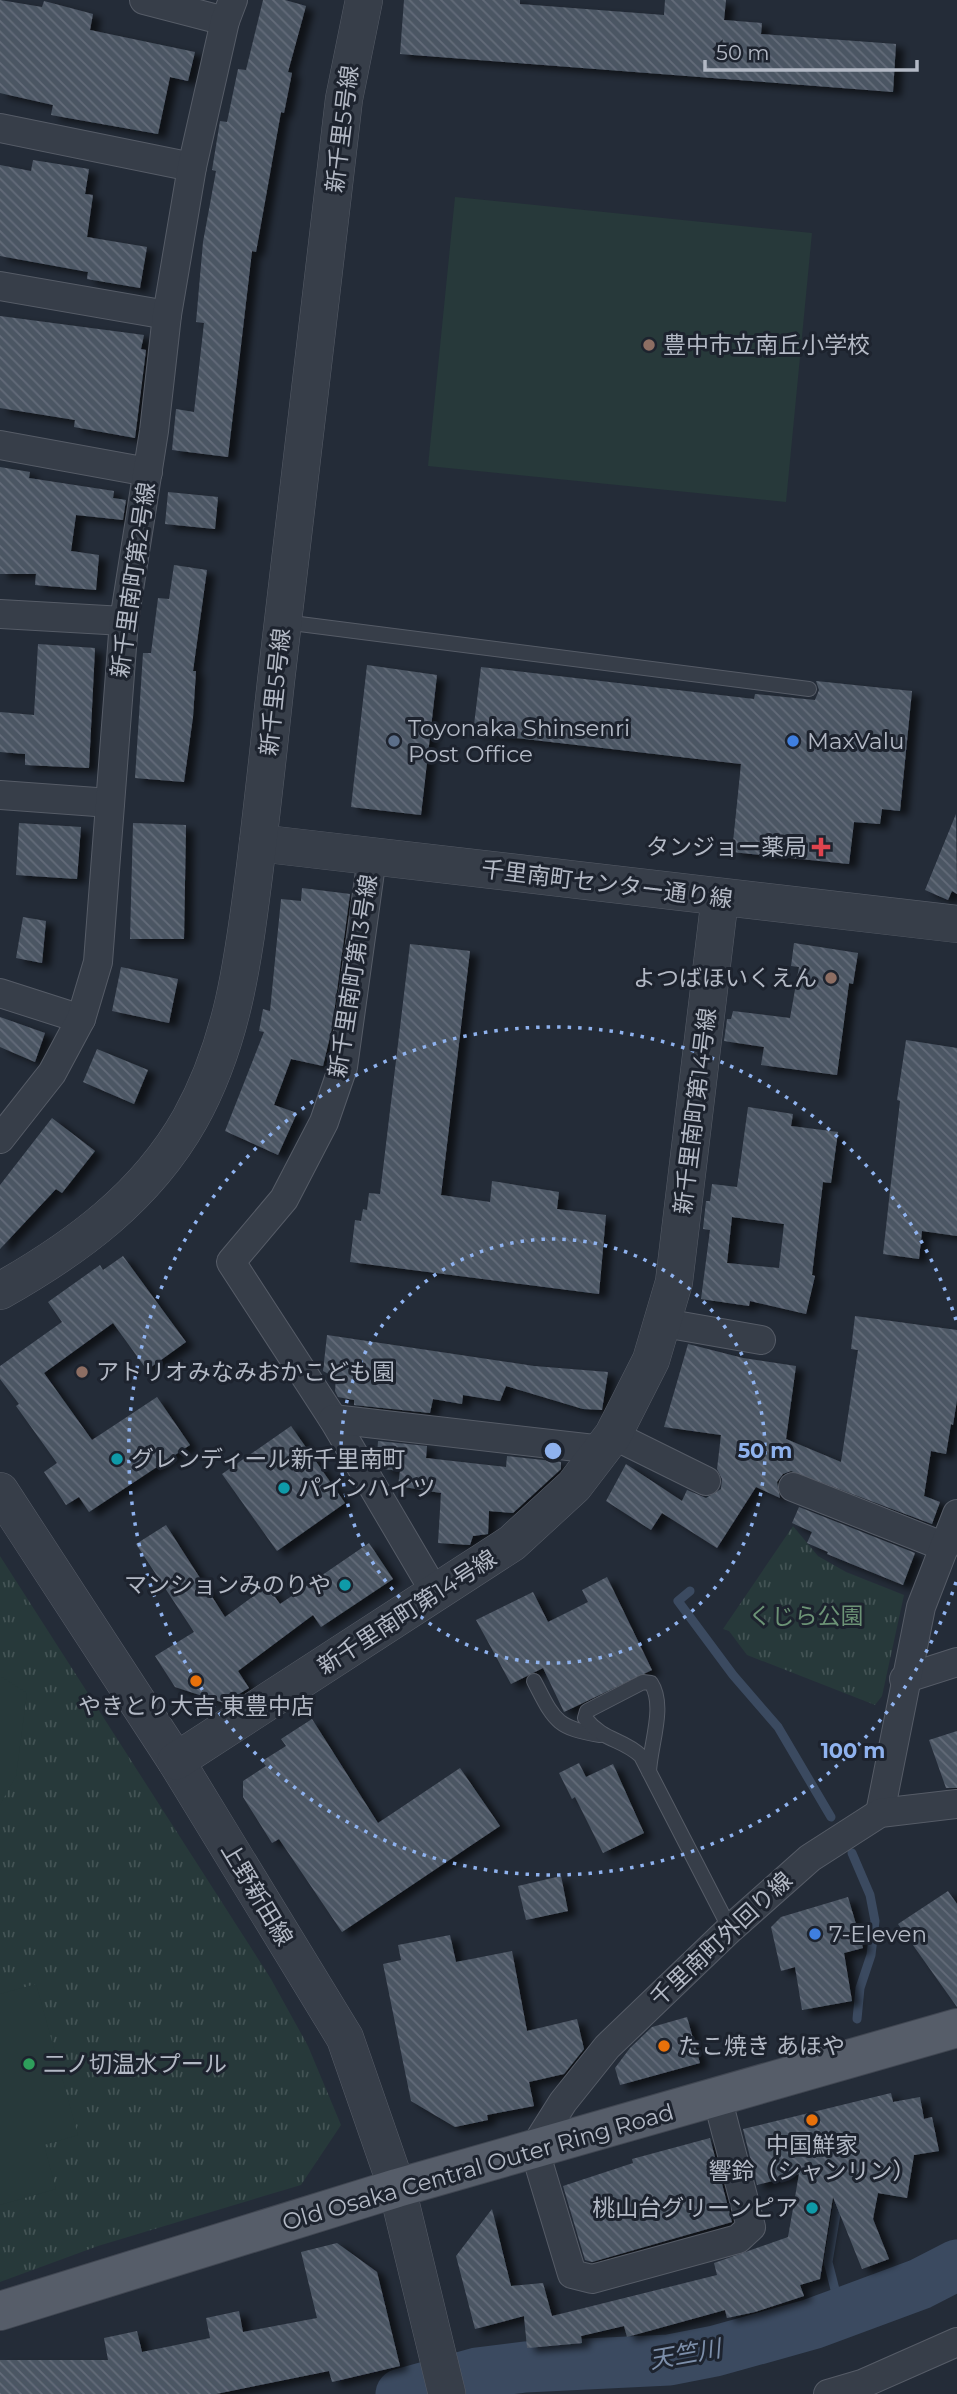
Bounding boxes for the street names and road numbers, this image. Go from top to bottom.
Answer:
street label: 新千里5号線 [320,64,364,194]
street label: 新千里南町第2号線 [105,480,161,680]
street label: 新千里5号線 [254,627,296,757]
street label: 千里南町センター通り線 [480,855,734,913]
street label: 新千里南町第13号線 [323,872,383,1080]
street label: 新千里南町第14号線 [668,1006,722,1216]
street label: 新千里南町第14号線 [312,1544,502,1680]
street label: 上野新田線 [215,1838,299,1950]
street label: 千里南町外回り線 [644,1866,798,2012]
street label: Old Osaka Central Outer Ring Road [279,2098,677,2236]

